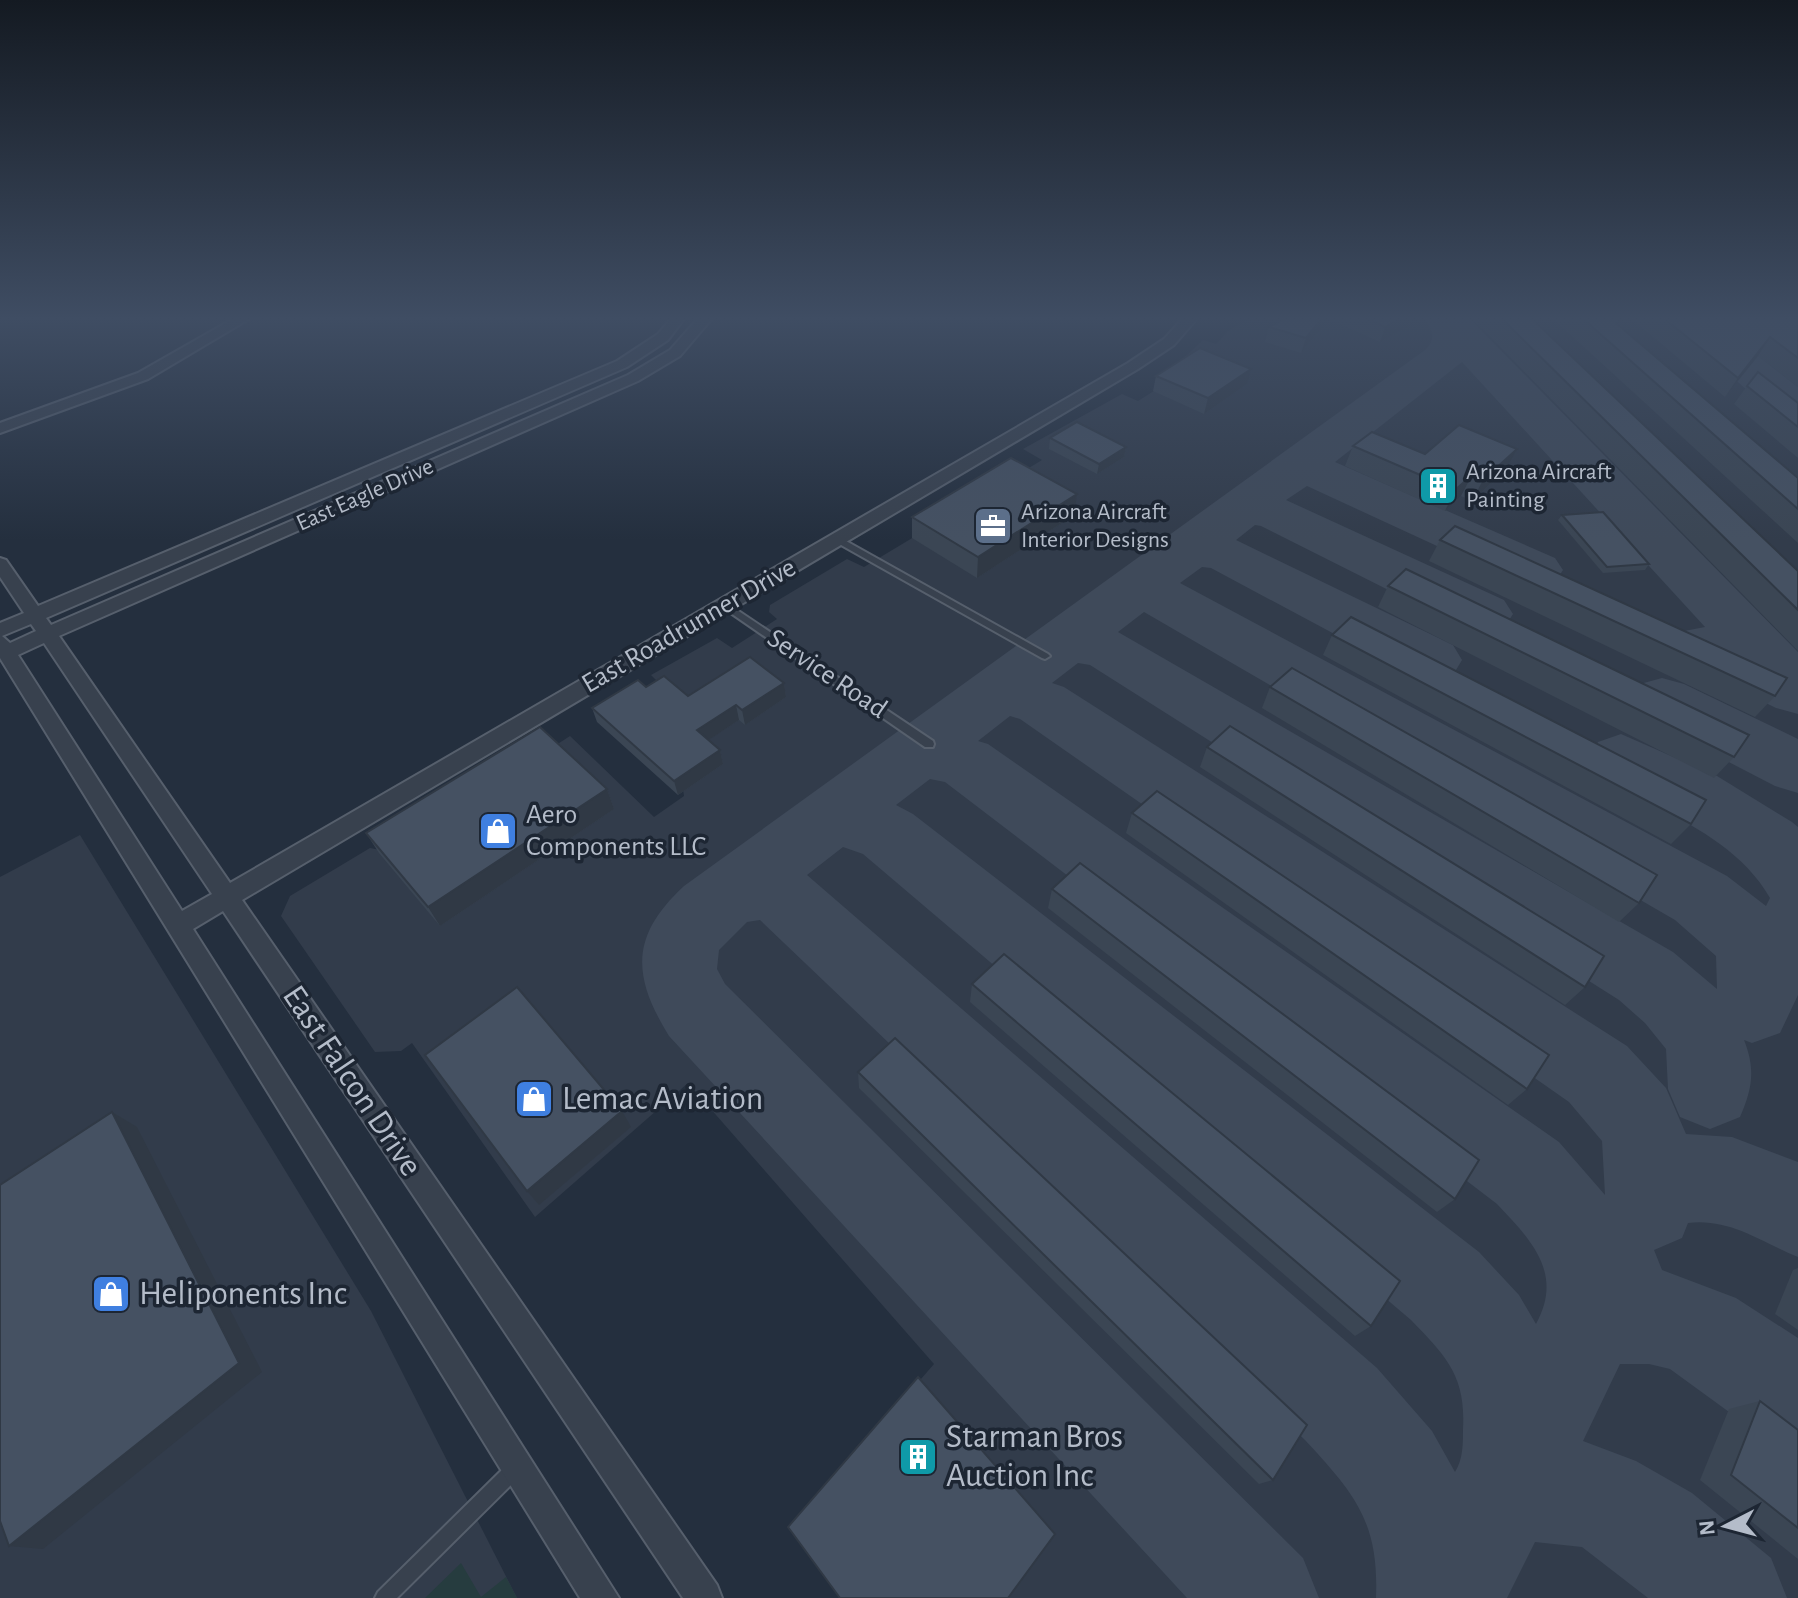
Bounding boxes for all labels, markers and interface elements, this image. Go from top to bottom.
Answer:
street label: East Eagle Drive [293,454,437,536]
place label: Arizona Aircraft Painting [1466,460,1612,512]
building icon: Arizona Aircraft Painting [1417,465,1459,507]
place label: Arizona Aircraft Interior Designs [1021,500,1169,552]
office icon: Arizona Aircraft Interior Designs [972,505,1014,547]
street label: East Roadrunner Drive [577,553,801,699]
street label: Service Road [762,624,892,724]
place label: Aero Components LLC [526,801,706,861]
shop icon: Aero Components LLC [477,810,519,852]
street label: East Falcon Drive [276,980,428,1182]
shop icon: Lemac Aviation [513,1078,555,1120]
place label: Lemac Aviation [562,1082,763,1116]
shop icon: Heliponents Inc [90,1273,132,1315]
place label: Heliponents Inc [139,1277,347,1311]
place label: Starman Bros Auction Inc [946,1420,1123,1493]
building icon: Starman Bros Auction Inc [897,1436,939,1478]
north arrow [1686,1486,1766,1566]
text: N [1695,1519,1719,1537]

